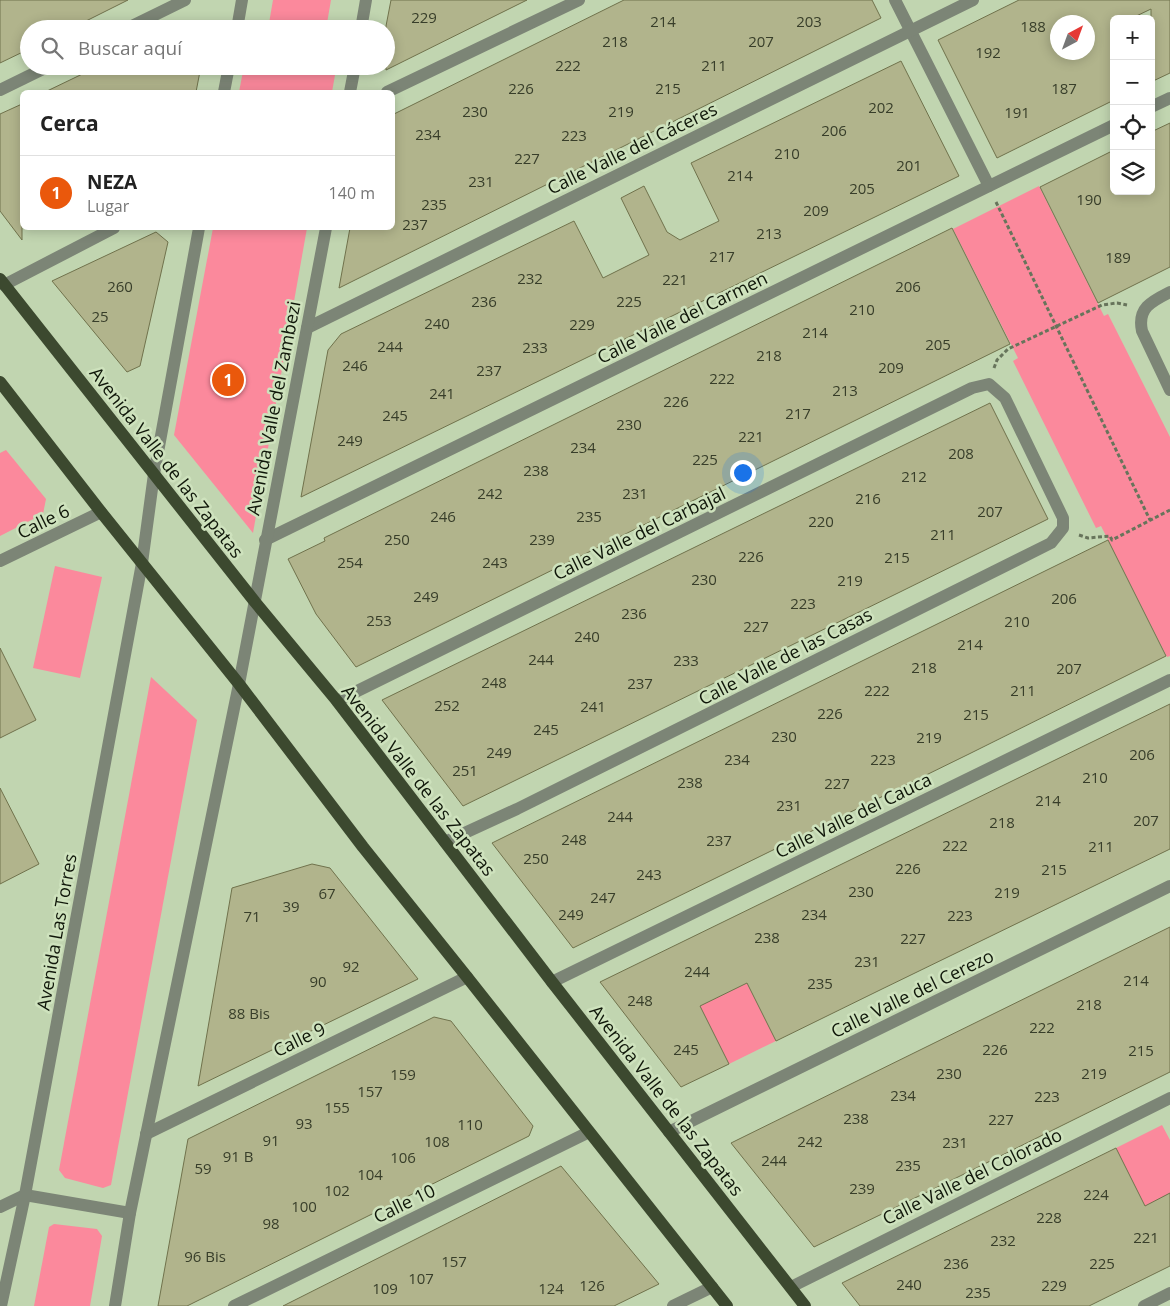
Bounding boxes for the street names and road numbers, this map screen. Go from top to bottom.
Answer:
street label: Calle Valle del Cáceres [543,96,721,200]
street label: Calle Valle del Carmen [593,265,771,369]
street label: Avenida Valle del Zambezi [240,299,306,517]
street label: Avenida Valle de las Zapatas [85,362,249,562]
street label: Calle Valle del Carbajal [549,481,729,585]
street label: Calle 6 [13,498,73,544]
street label: Calle Valle de las Casas [694,602,876,710]
street label: Avenida Valle de las Zapatas [337,680,501,880]
street label: Calle Valle del Cauca [771,767,935,863]
street label: Avenida Las Torres [30,852,82,1012]
street label: Calle Valle del Cerezo [827,943,997,1043]
street label: Avenida Valle de las Zapatas [585,1000,749,1200]
street label: Calle 9 [269,1016,329,1062]
street label: Calle Valle del Colorado [878,1122,1066,1230]
street label: Calle 10 [369,1178,439,1228]

